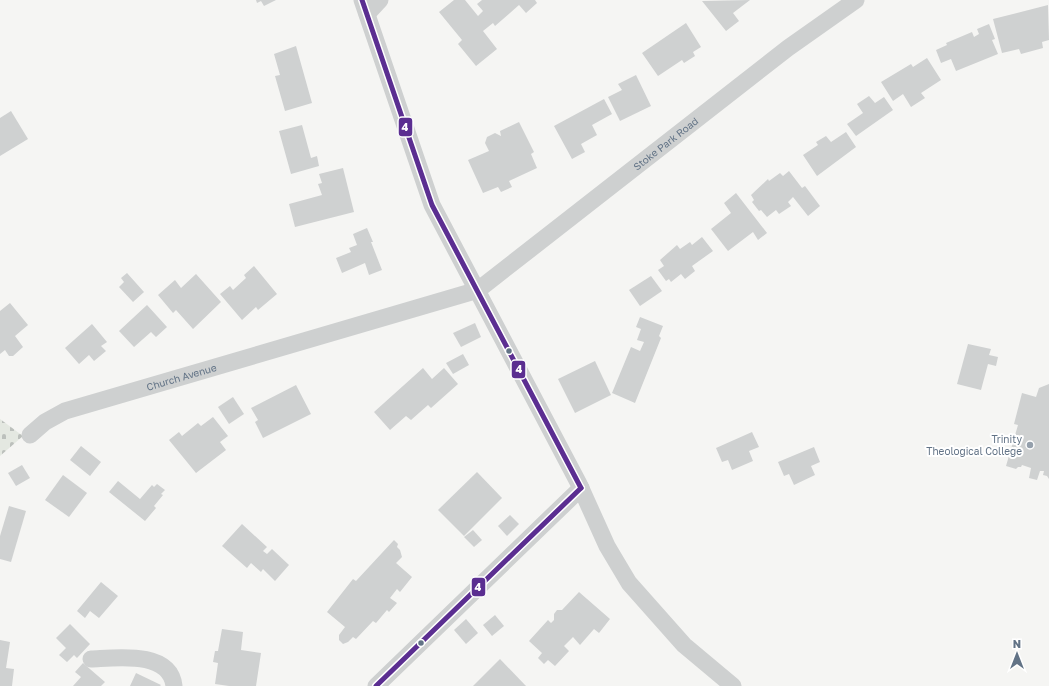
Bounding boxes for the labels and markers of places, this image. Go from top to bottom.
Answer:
unlabelled marker [504,346,514,356]
place label: Trinity Theological College [926,433,1022,457]
marker: Trinity Theological College [1025,440,1035,450]
unlabelled marker [416,638,426,648]

